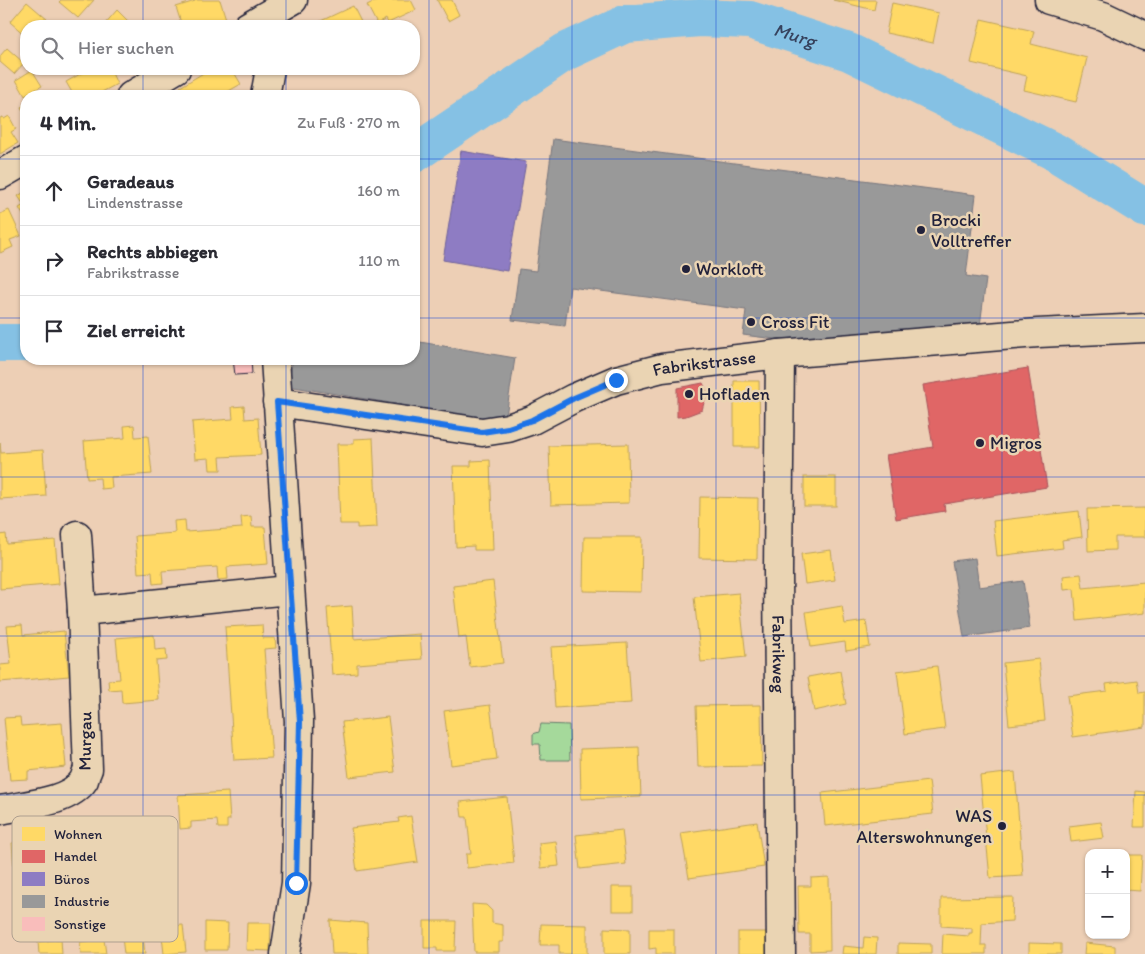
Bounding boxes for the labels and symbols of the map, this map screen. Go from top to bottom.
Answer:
water label: Murg [771,18,821,53]
place label: Brocki Volltreffer [931,209,1012,252]
marker: Brocki Volltreffer [915,224,927,236]
place label: Workloft [696,258,764,280]
marker: Workloft [680,263,692,275]
place label: Cross Fit [761,311,830,333]
marker: Cross Fit [745,316,757,328]
street label: Fabrikstrasse [650,346,757,381]
route end [605,369,628,392]
place label: Hofladen [699,383,770,405]
marker: Hofladen [683,388,695,400]
place label: Migros [990,432,1042,454]
marker: Migros [974,437,986,449]
street label: Fabrikweg [767,615,790,694]
street label: Murgau [73,711,97,771]
place label: WAS Alterswohnungen [856,805,992,848]
legend [12,816,178,942]
marker: WAS Alterswohnungen [996,820,1008,832]
text: Wohnen [54,826,102,843]
text: Handel [54,848,97,865]
text: Büros [54,871,90,888]
route start [285,872,308,895]
text: Industrie [54,893,110,910]
text: Sonstige [54,916,106,933]

